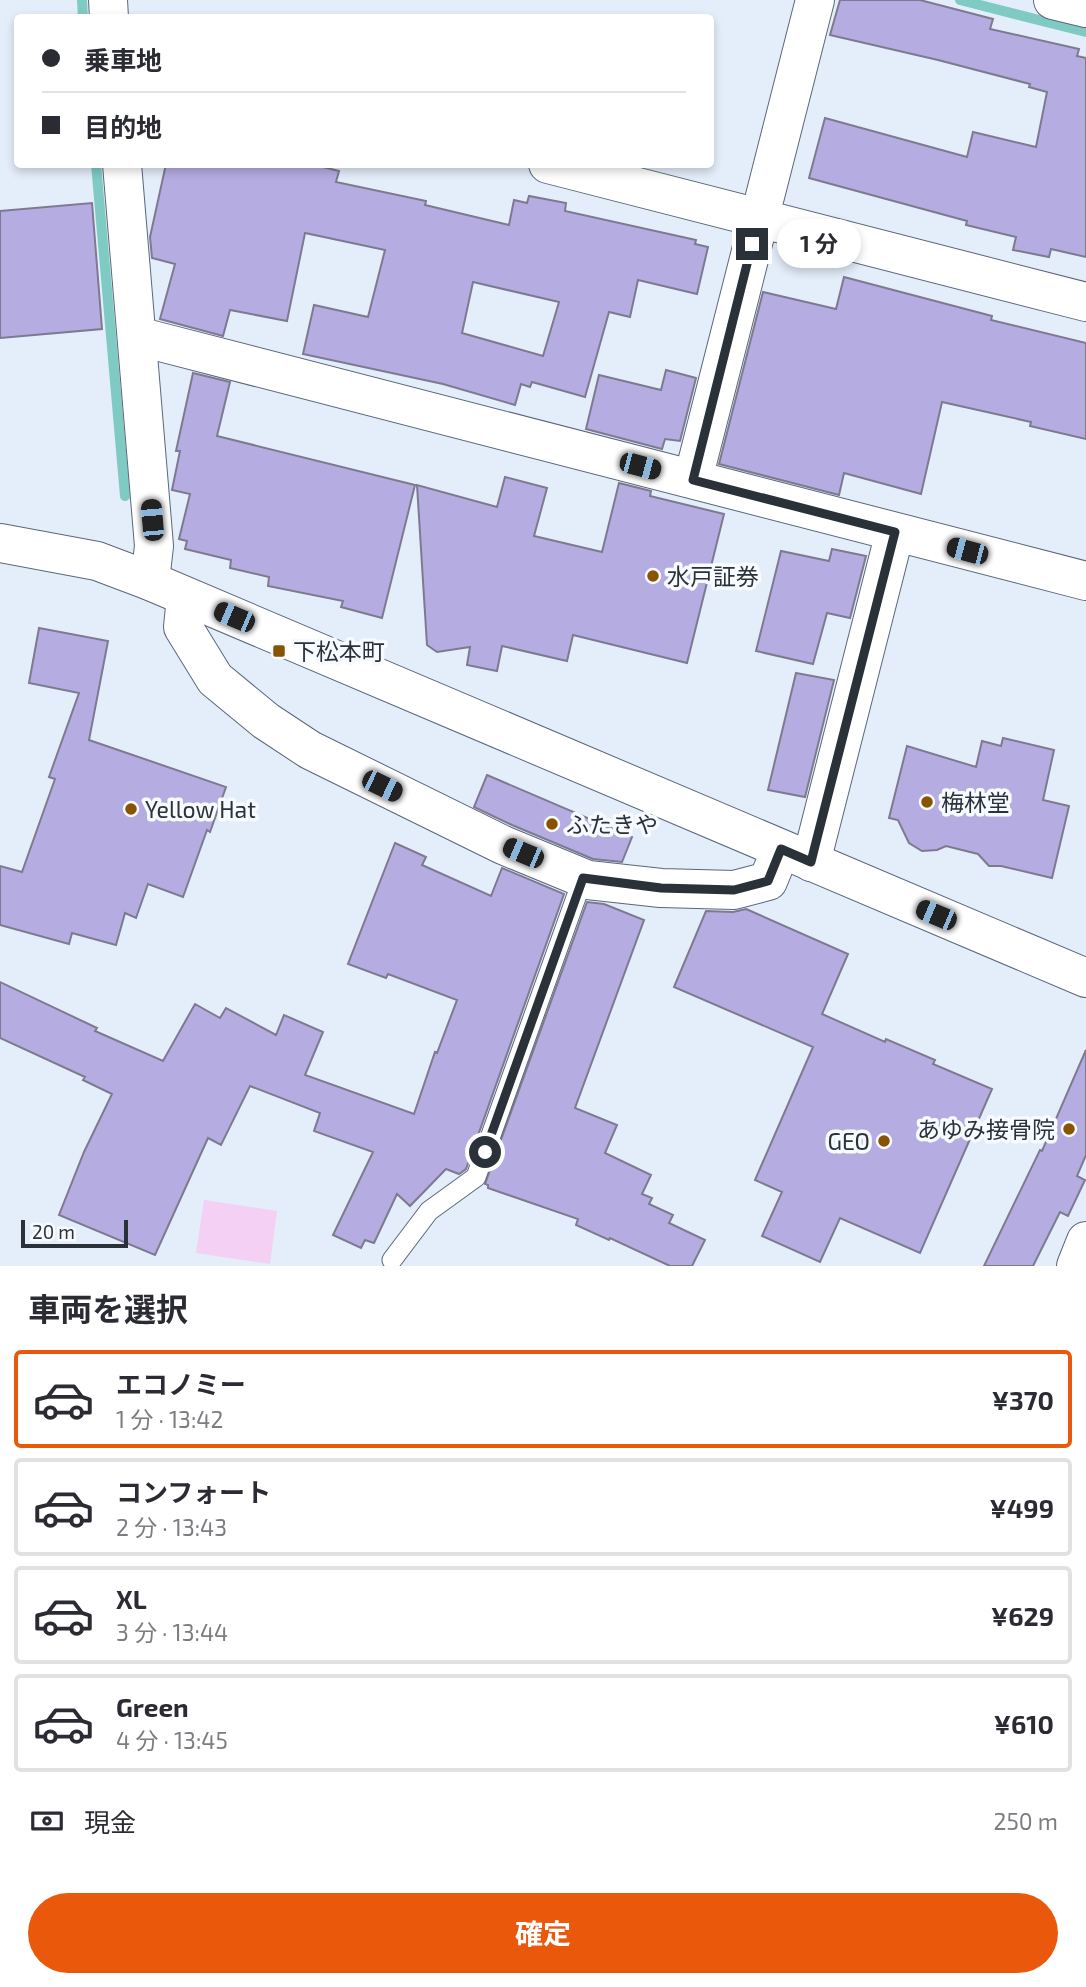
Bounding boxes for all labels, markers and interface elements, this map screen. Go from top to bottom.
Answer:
text: 乗車地 [84,44,162,75]
text: 目的地 [84,111,162,142]
callout: 1 分 [776,219,860,268]
route end [736,228,768,260]
text: 1 分 [800,229,838,257]
car [617,450,664,482]
car [140,498,165,542]
car [944,535,991,567]
place label: 水戸証券 [667,562,759,590]
marker: 水戸証券 [645,568,661,584]
car [211,599,258,635]
place label: 下松本町 [293,637,385,665]
marker: 下松本町 [271,643,287,659]
car [359,767,406,805]
place label: 梅林堂 [941,788,1010,816]
marker: 梅林堂 [919,794,935,810]
place label: Yellow Hat [145,795,256,823]
marker: Yellow Hat [123,801,139,817]
place label: ふたきや [566,810,658,838]
marker: ふたきや [544,816,560,832]
car [500,835,547,871]
car [913,897,960,933]
place label: あゆみ接骨院 [917,1115,1055,1143]
marker: あゆみ接骨院 [1061,1121,1077,1137]
place label: GEO [827,1127,870,1155]
marker: GEO [876,1133,892,1149]
route start [469,1136,501,1168]
scale bar [21,1217,128,1249]
text: 20 m [32,1220,75,1243]
text: 車両を選択 [28,1289,188,1327]
icon: car [32,1368,95,1431]
text: エコノミー [116,1368,246,1399]
text: ¥370 [992,1384,1054,1415]
text: 1 分 · 13:42 [116,1405,223,1433]
icon: car [32,1476,95,1539]
text: コンフォート [116,1476,271,1507]
text: ¥499 [989,1492,1054,1523]
text: 2 分 · 13:43 [116,1513,227,1541]
text: XL [116,1583,147,1614]
icon: car [32,1584,95,1647]
text: ¥629 [991,1600,1054,1631]
text: 3 分 · 13:44 [116,1618,228,1646]
text: Green [116,1691,189,1722]
icon: car [32,1692,95,1755]
text: ¥610 [994,1708,1054,1739]
text: 4 分 · 13:45 [116,1726,228,1754]
icon: cash [28,1802,66,1840]
text: 現金 [84,1806,136,1837]
text: 250 m [994,1807,1058,1835]
button: 確定 [28,1893,1058,1973]

